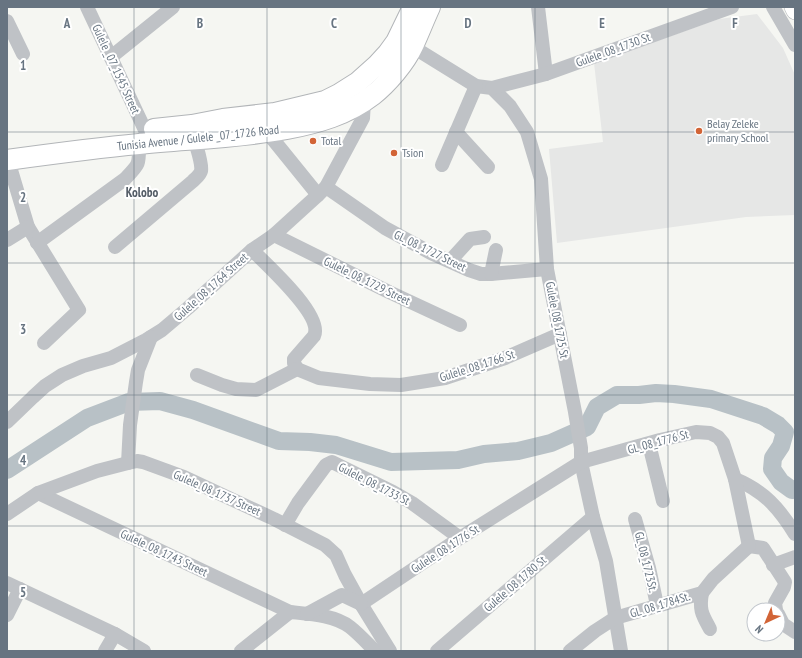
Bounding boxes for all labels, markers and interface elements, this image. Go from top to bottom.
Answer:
text: A [63,15,71,32]
text: B [197,15,203,32]
text: C [331,15,337,32]
text: D [465,15,472,32]
text: E [599,15,605,32]
text: F [732,15,738,32]
street label: Gulele _07_1545 Street [89,22,144,117]
street label: Gulele_08_1730 St [574,29,653,70]
text: 1 [20,57,26,74]
place label: Belay Zeleke primary School [707,116,769,145]
street label: Tunisia Avenue / Gulele _07_1726 Road [116,122,280,153]
marker: Belay Zeleke primary School [694,126,704,136]
place label: Total [321,133,341,148]
marker: Total [308,136,318,146]
place label: Tsion [402,145,423,160]
marker: Tsion [389,148,399,158]
district label: Kolobo [126,184,158,201]
text: 2 [20,189,26,206]
street label: GL_08_1727 Street [392,227,469,275]
street label: Gulele_08_1764 Street [171,249,251,324]
street label: Gulele_08_1729 Street [321,253,414,308]
street label: Gulele_08_1725 St [543,280,572,360]
text: 3 [20,321,26,338]
street label: Gulele_08_1766 St [437,346,517,385]
street label: GL_08_1776 St [626,426,691,457]
text: 4 [20,452,27,469]
street label: Gulele_08_1733 St [336,459,413,508]
street label: Gulele_08_1737 Street [171,467,264,519]
street label: Gulele_08_1776 St [408,521,482,576]
street label: Gulele_08_1743 Street [118,526,211,580]
street label: GL_08_1723St. [632,530,661,594]
street label: Gulele_08_1780 St [480,552,550,615]
text: 5 [20,584,26,601]
street label: GL_08_1784St. [628,588,692,621]
north arrow [746,602,786,642]
text: N [752,622,766,636]

